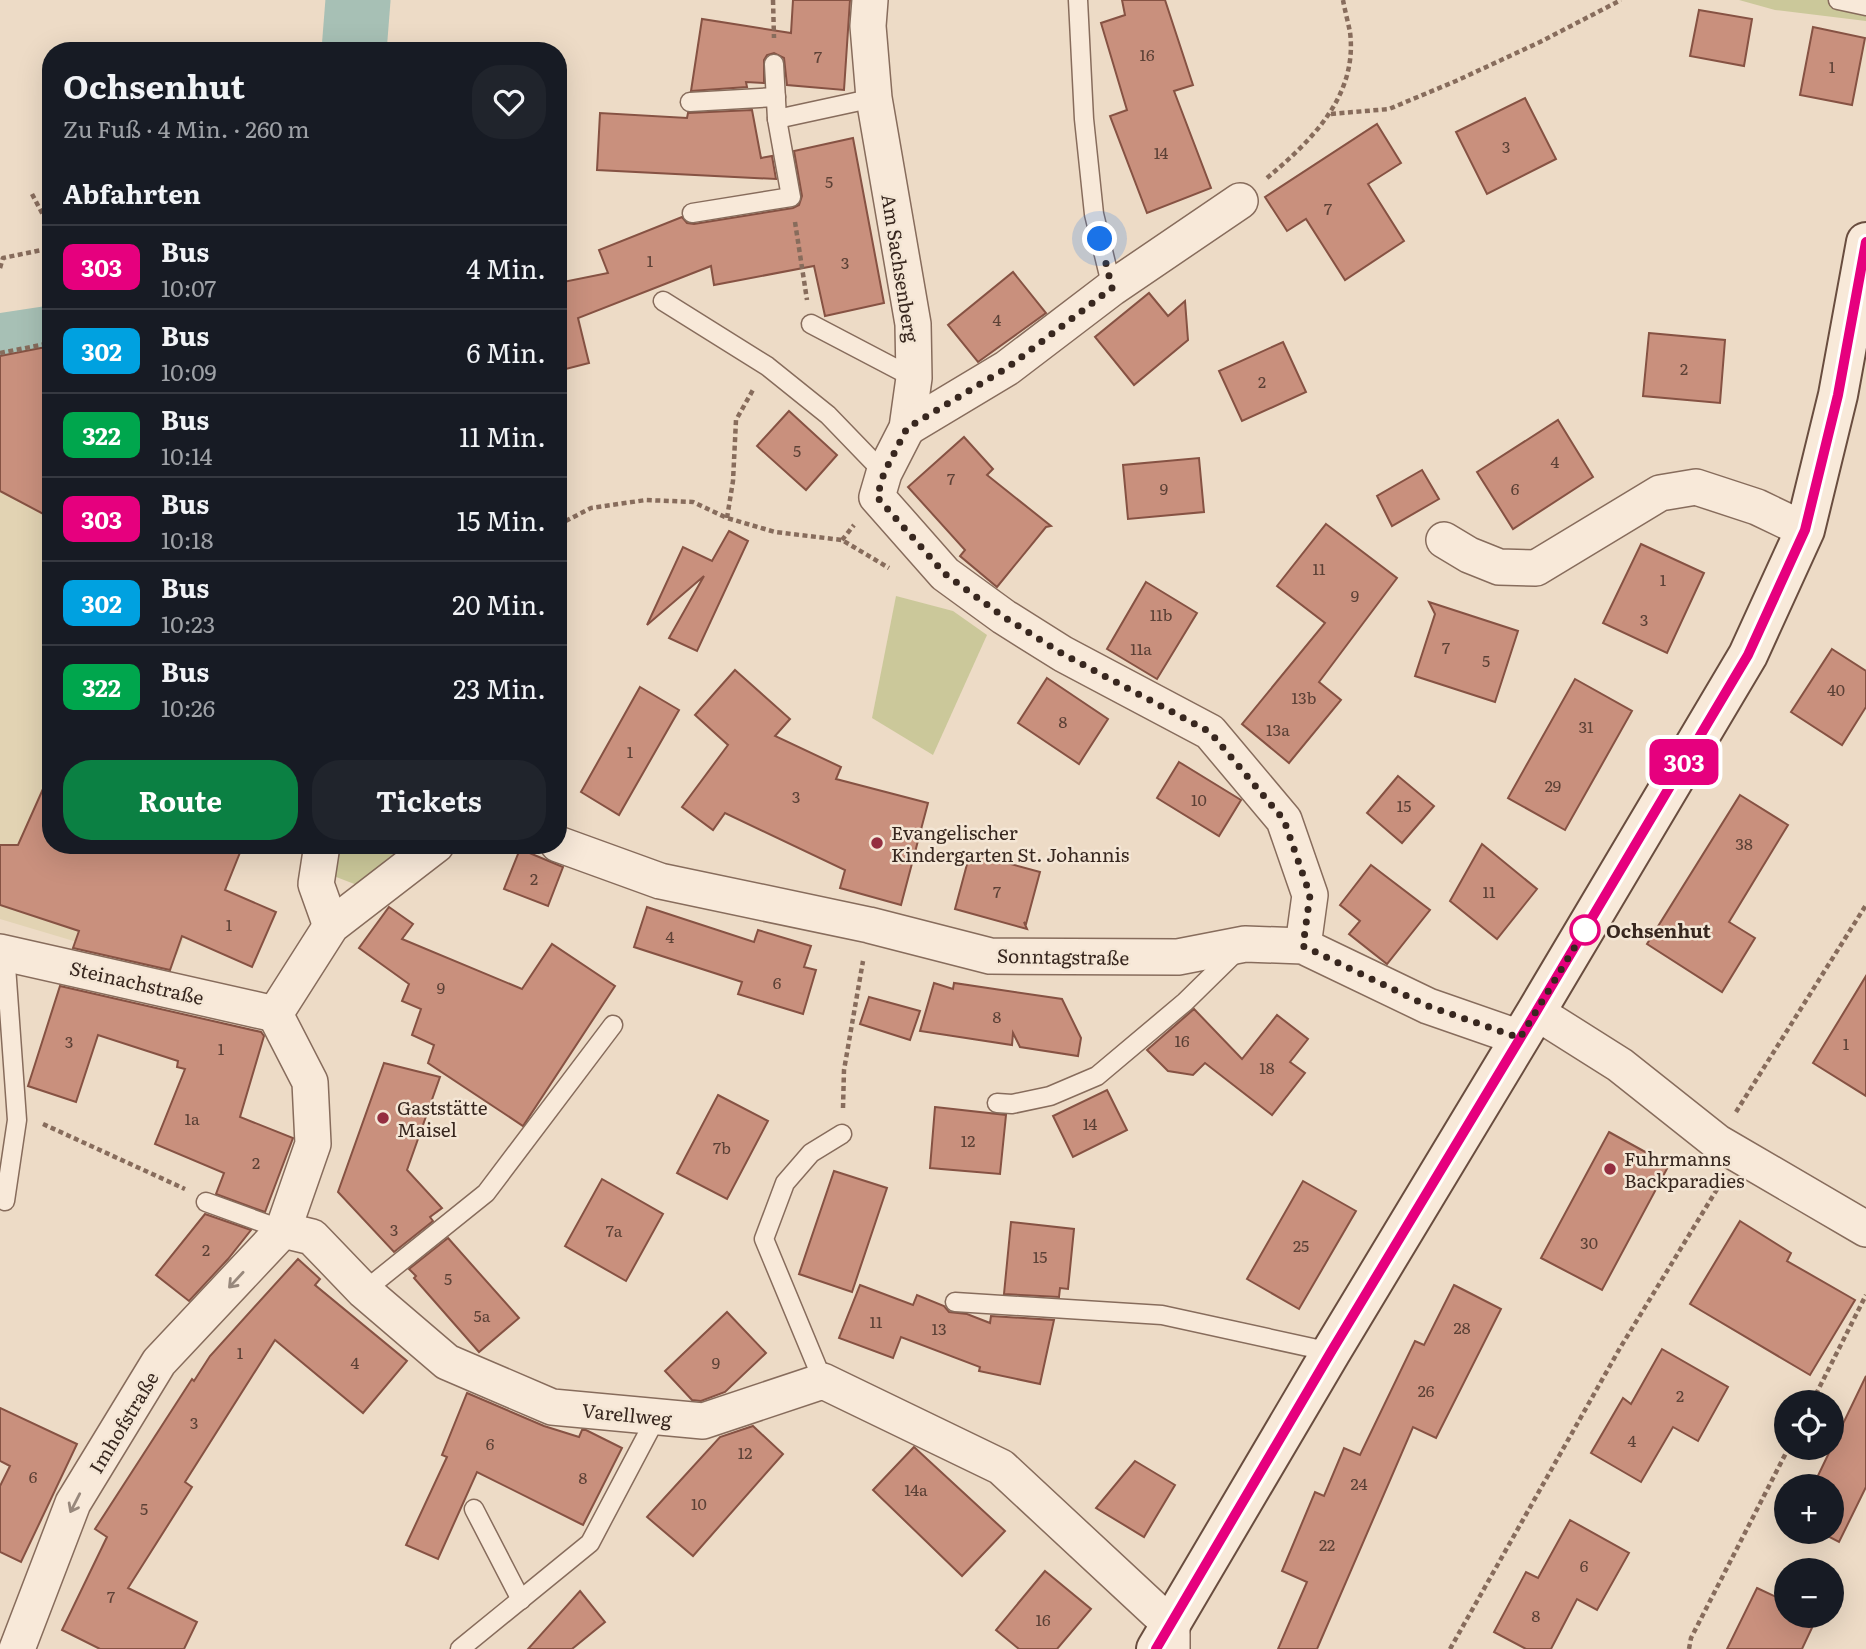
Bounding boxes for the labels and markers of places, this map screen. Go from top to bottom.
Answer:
place label: Evangelischer Kindergarten St. Johannis [891,818,1130,868]
marker: Evangelischer Kindergarten St. Johannis [869,835,885,851]
marker: Ochsenhut [1570,915,1600,945]
place label: Ochsenhut [1606,916,1711,944]
place label: Gaststätte Maisel [397,1093,488,1143]
marker: Gaststätte Maisel [375,1110,391,1126]
place label: Fuhrmanns Backparadies [1624,1144,1745,1194]
marker: Fuhrmanns Backparadies [1602,1161,1618,1177]

